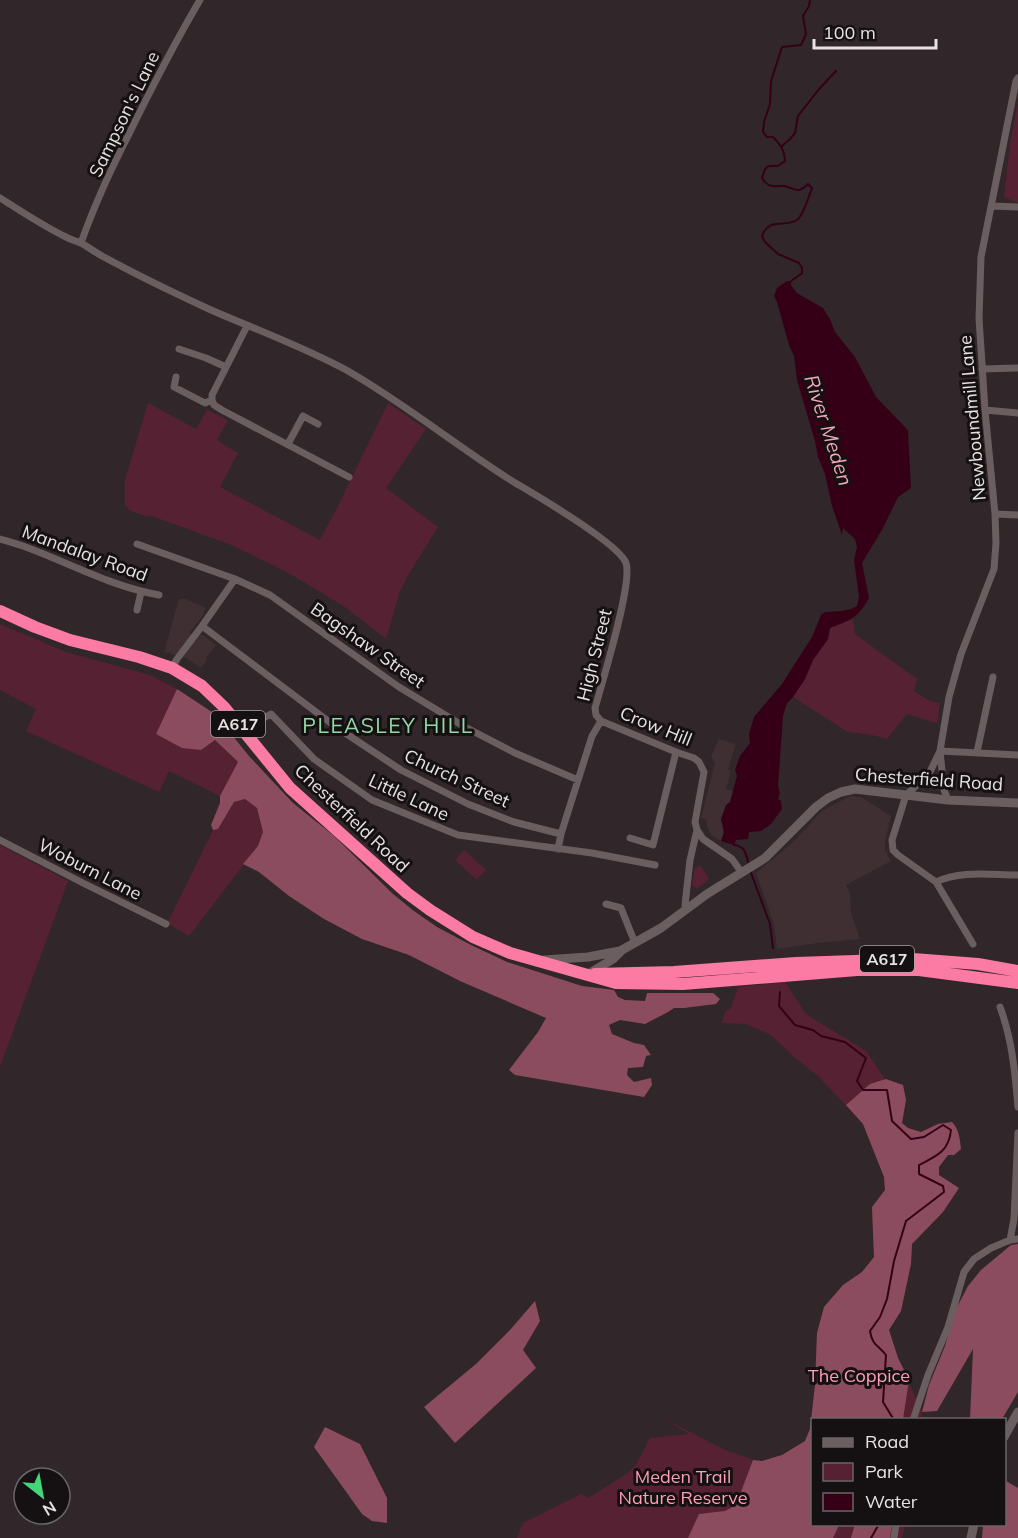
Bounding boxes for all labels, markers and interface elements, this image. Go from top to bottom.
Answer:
scale bar [814,12,936,50]
text: 100 m [823,21,876,44]
street label: Sampson's Lane [84,47,164,181]
street label: Newboundmill Lane [953,334,991,502]
water label: River Meden [799,371,859,489]
street label: Mandalay Road [19,520,151,586]
street label: Bagshaw Street [306,597,430,693]
street label: High Street [571,607,617,703]
street label: Crow Hill [617,701,695,751]
road number: A617 [211,711,265,737]
district label: PLEASLEY HILL [302,712,474,738]
street label: Church Street [401,744,513,812]
street label: Chesterfield Road [290,759,414,877]
street label: Chesterfield Road [854,762,1004,796]
street label: Little Lane [365,768,453,826]
street label: Woburn Lane [34,833,146,905]
road number: A617 [860,946,914,972]
park label: The Coppice [808,1364,910,1387]
legend [811,1418,1006,1526]
text: Road [865,1430,909,1453]
text: Park [865,1460,904,1483]
park label: Meden Trail Nature Reserve [619,1465,747,1509]
north arrow [12,1466,72,1526]
text: Water [865,1490,918,1513]
text: N [39,1497,60,1521]

